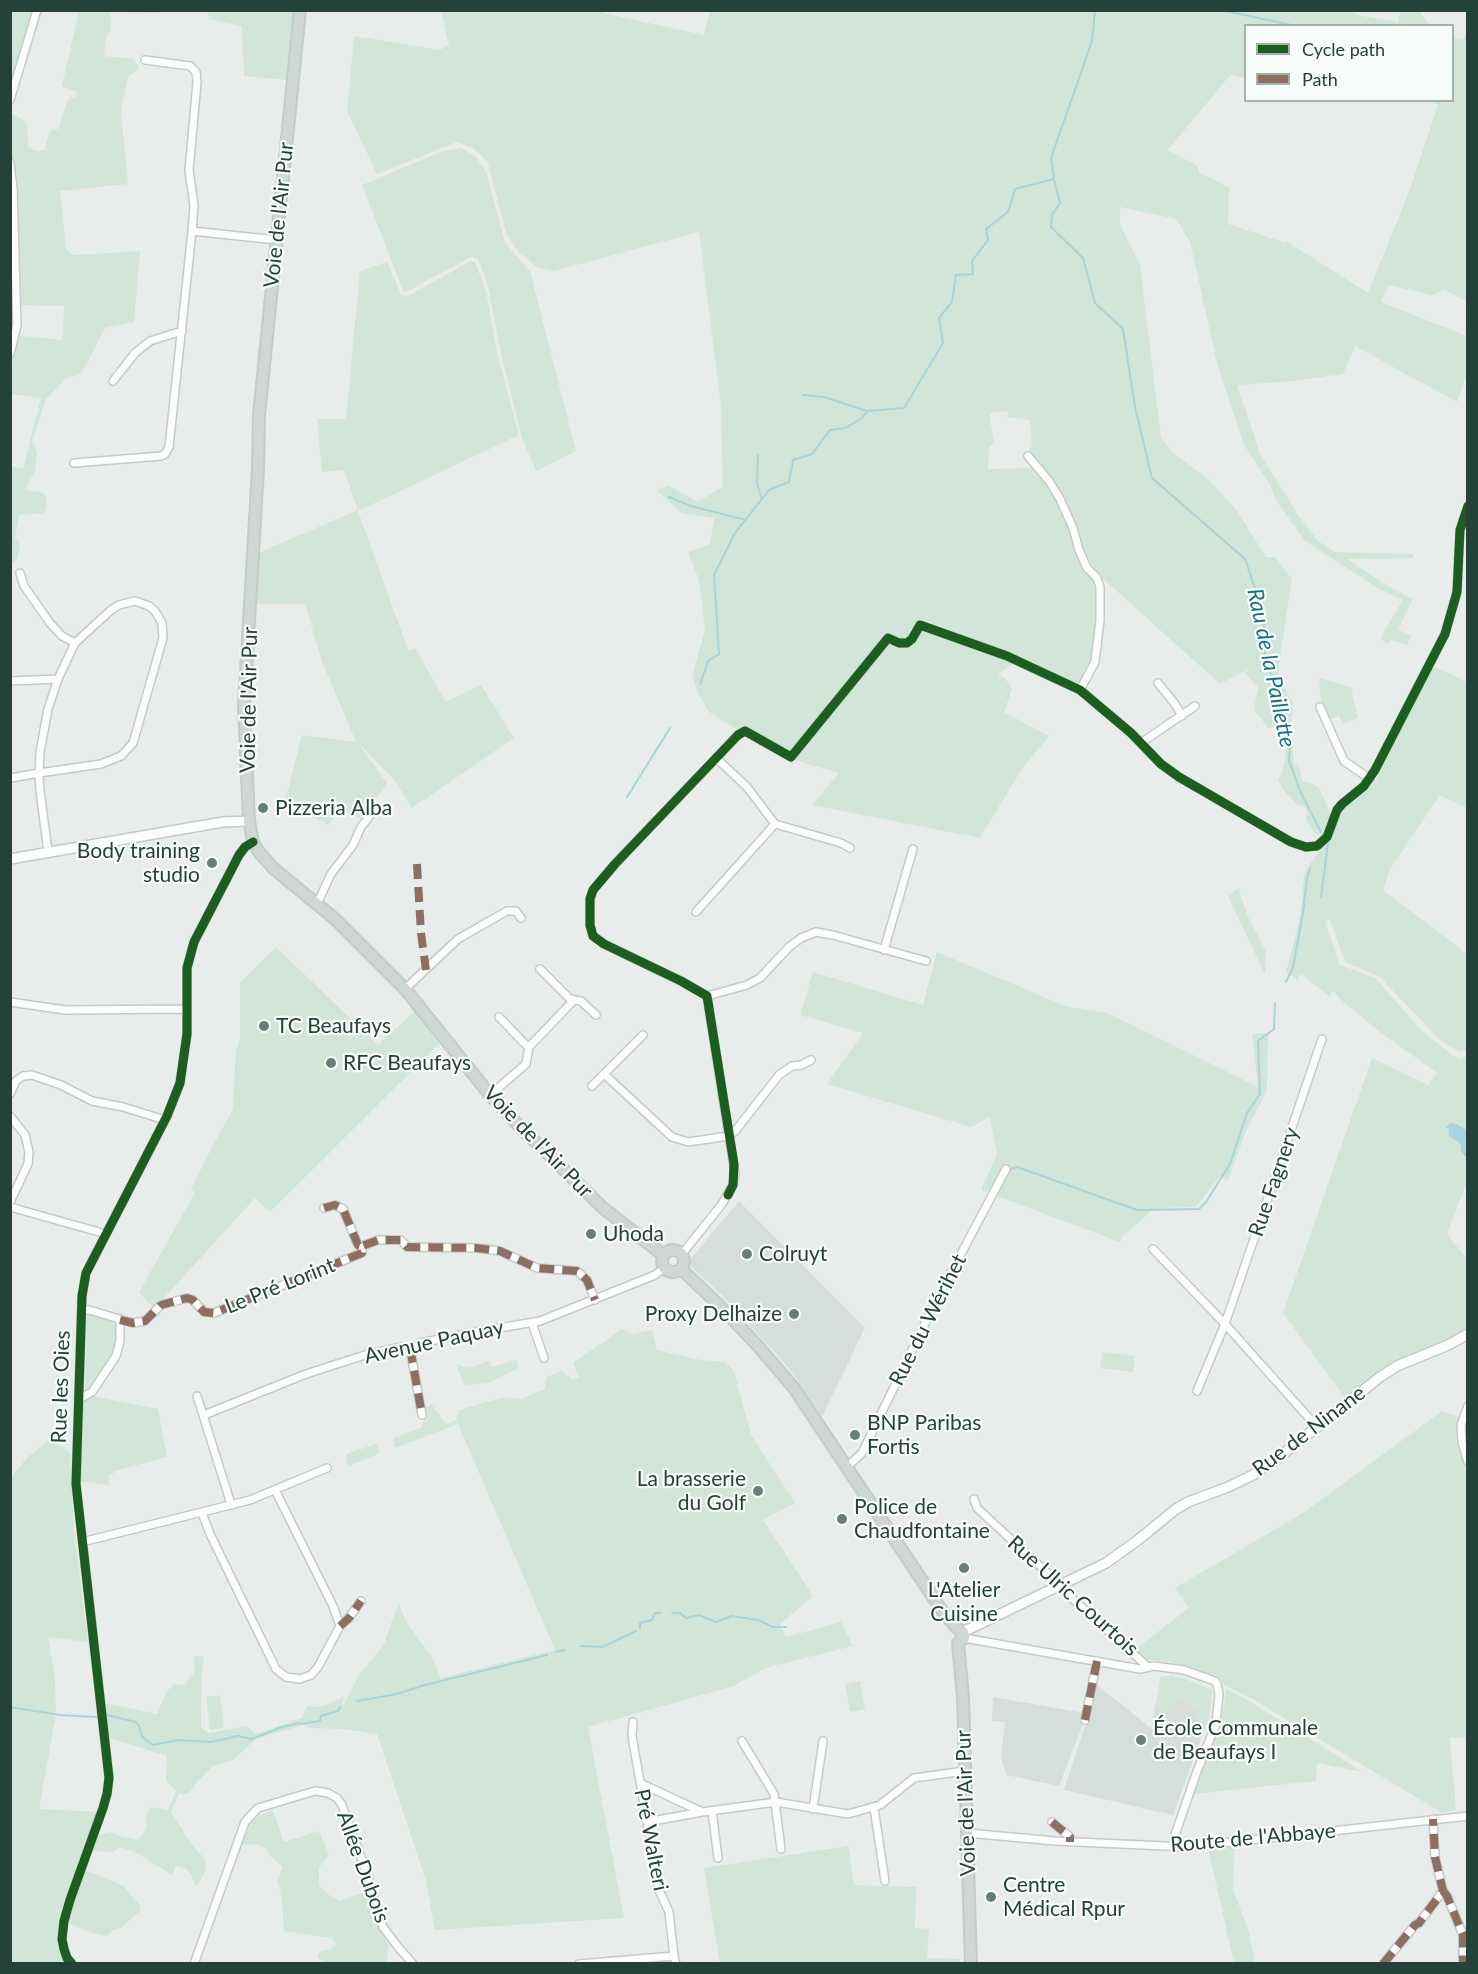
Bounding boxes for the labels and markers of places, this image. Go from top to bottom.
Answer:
place label: Pizzeria Alba [275,795,392,821]
marker: Pizzeria Alba [256,801,270,815]
place label: Body training studio [77,838,200,888]
marker: Body training studio [205,856,219,870]
place label: TC Beaufays [276,1013,391,1039]
marker: TC Beaufays [257,1019,271,1033]
place label: RFC Beaufays [343,1050,471,1076]
marker: RFC Beaufays [324,1056,338,1070]
place label: Uhoda [603,1221,664,1247]
marker: Uhoda [584,1227,598,1241]
place label: Colruyt [759,1241,827,1267]
marker: Colruyt [740,1247,754,1261]
place label: Proxy Delhaize [645,1301,782,1327]
marker: Proxy Delhaize [787,1307,801,1321]
place label: BNP Paribas Fortis [867,1410,981,1460]
marker: BNP Paribas Fortis [848,1428,862,1442]
place label: La brasserie du Golf [637,1466,746,1516]
marker: La brasserie du Golf [751,1484,765,1498]
place label: Police de Chaudfontaine [854,1494,990,1544]
marker: Police de Chaudfontaine [835,1512,849,1526]
marker: L'Atelier Cuisine [957,1561,971,1575]
place label: L'Atelier Cuisine [928,1577,1000,1627]
place label: École Communale de Beaufays I [1153,1715,1318,1765]
marker: École Communale de Beaufays I [1134,1733,1148,1747]
place label: Centre Médical Rpur [1003,1872,1125,1922]
marker: Centre Médical Rpur [984,1890,998,1904]

